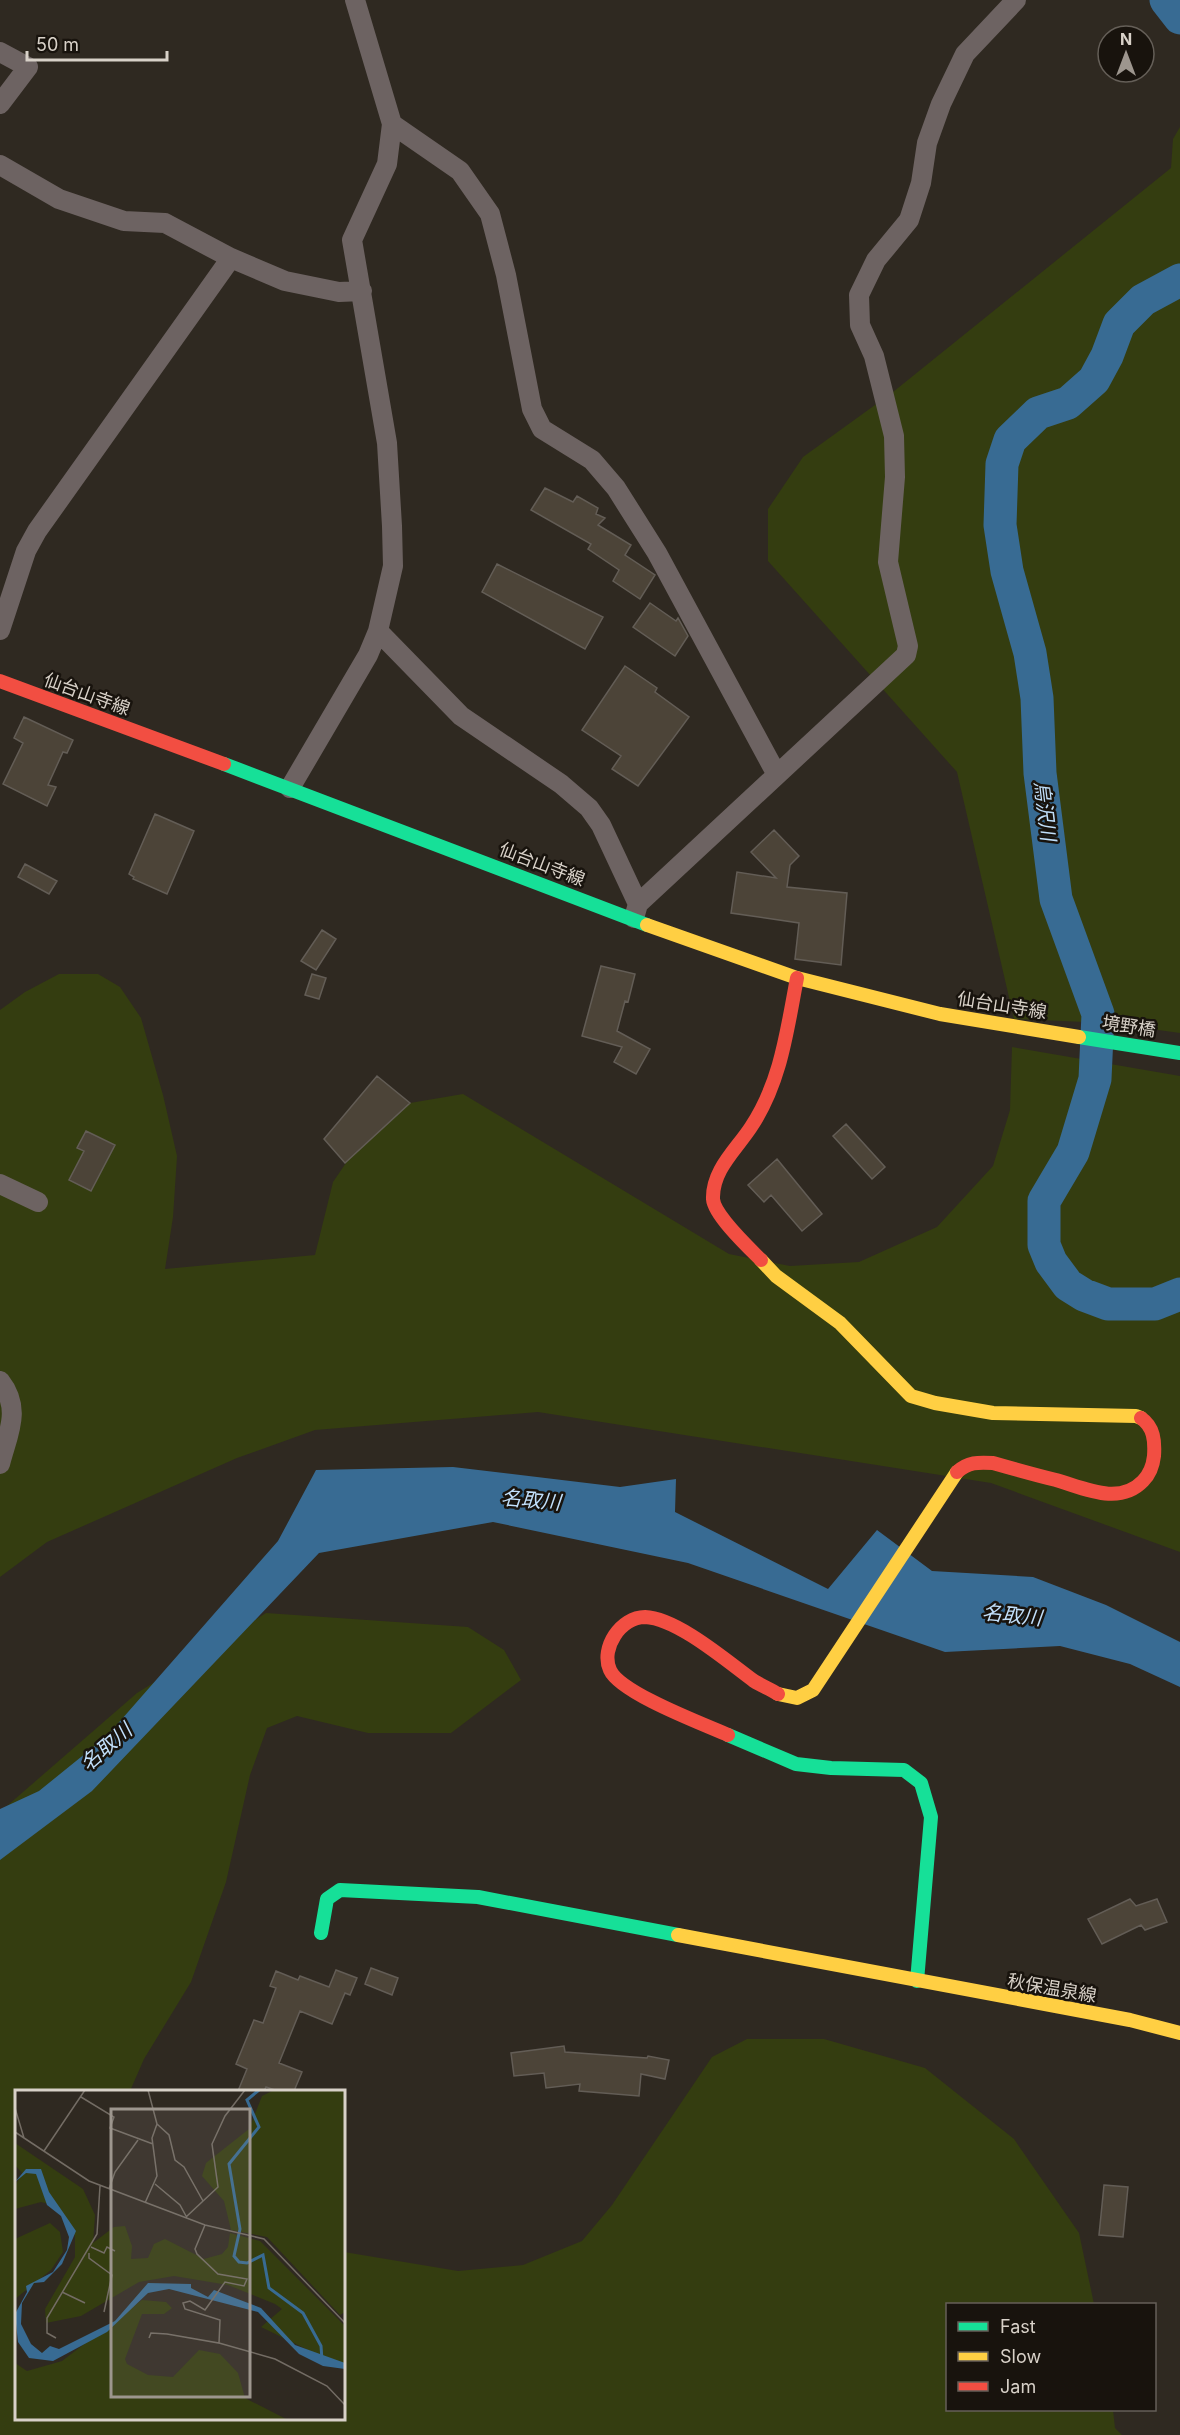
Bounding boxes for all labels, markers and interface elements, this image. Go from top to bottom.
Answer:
scale bar [27,24,166,62]
north arrow [1096,24,1156,84]
text: N [1120,29,1132,49]
text: 50 m [36,34,79,55]
street label: 仙台山寺線 [41,669,133,719]
water label: 烏沢川 [1029,780,1061,844]
street label: 仙台山寺線 [496,838,588,890]
street label: 仙台山寺線 [956,988,1048,1022]
street label: 境野橋 [1101,1011,1157,1041]
water label: 名取川 [500,1485,564,1515]
water label: 名取川 [981,1600,1045,1630]
water label: 名取川 [75,1717,138,1776]
street label: 秋保温泉線 [1006,1970,1098,2006]
inset map [15,2090,345,2420]
legend [946,2303,1156,2411]
text: Fast [1000,2316,1036,2337]
text: Slow [1000,2346,1041,2367]
text: Jam [1000,2376,1036,2397]

